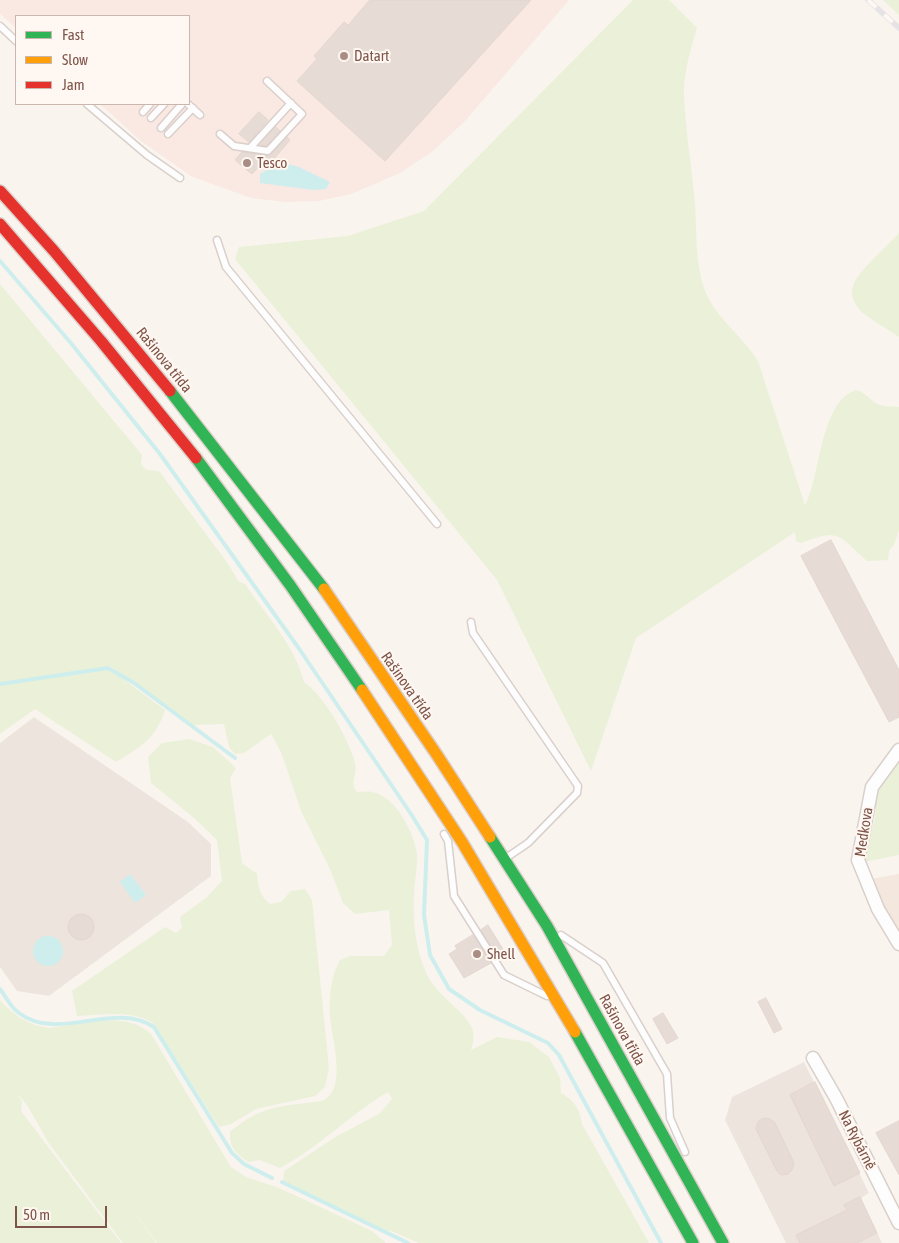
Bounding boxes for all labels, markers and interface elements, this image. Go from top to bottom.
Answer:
legend [15,15,190,105]
text: Fast [62,26,84,43]
place label: Datart [354,47,389,65]
marker: Datart [338,50,350,62]
text: Slow [62,51,88,68]
text: Jam [62,76,85,93]
place label: Tesco [257,154,287,172]
marker: Tesco [241,157,253,169]
street label: Rašínova třída [132,324,196,396]
street label: Rašínova třída [377,649,437,723]
street label: Medkova [851,806,877,858]
place label: Shell [487,945,515,963]
marker: Shell [471,948,483,960]
street label: Rašínova třída [595,991,649,1069]
street label: Na Rybárně [834,1107,880,1173]
scale bar [18,1196,110,1228]
text: 50 m [23,1206,50,1223]

